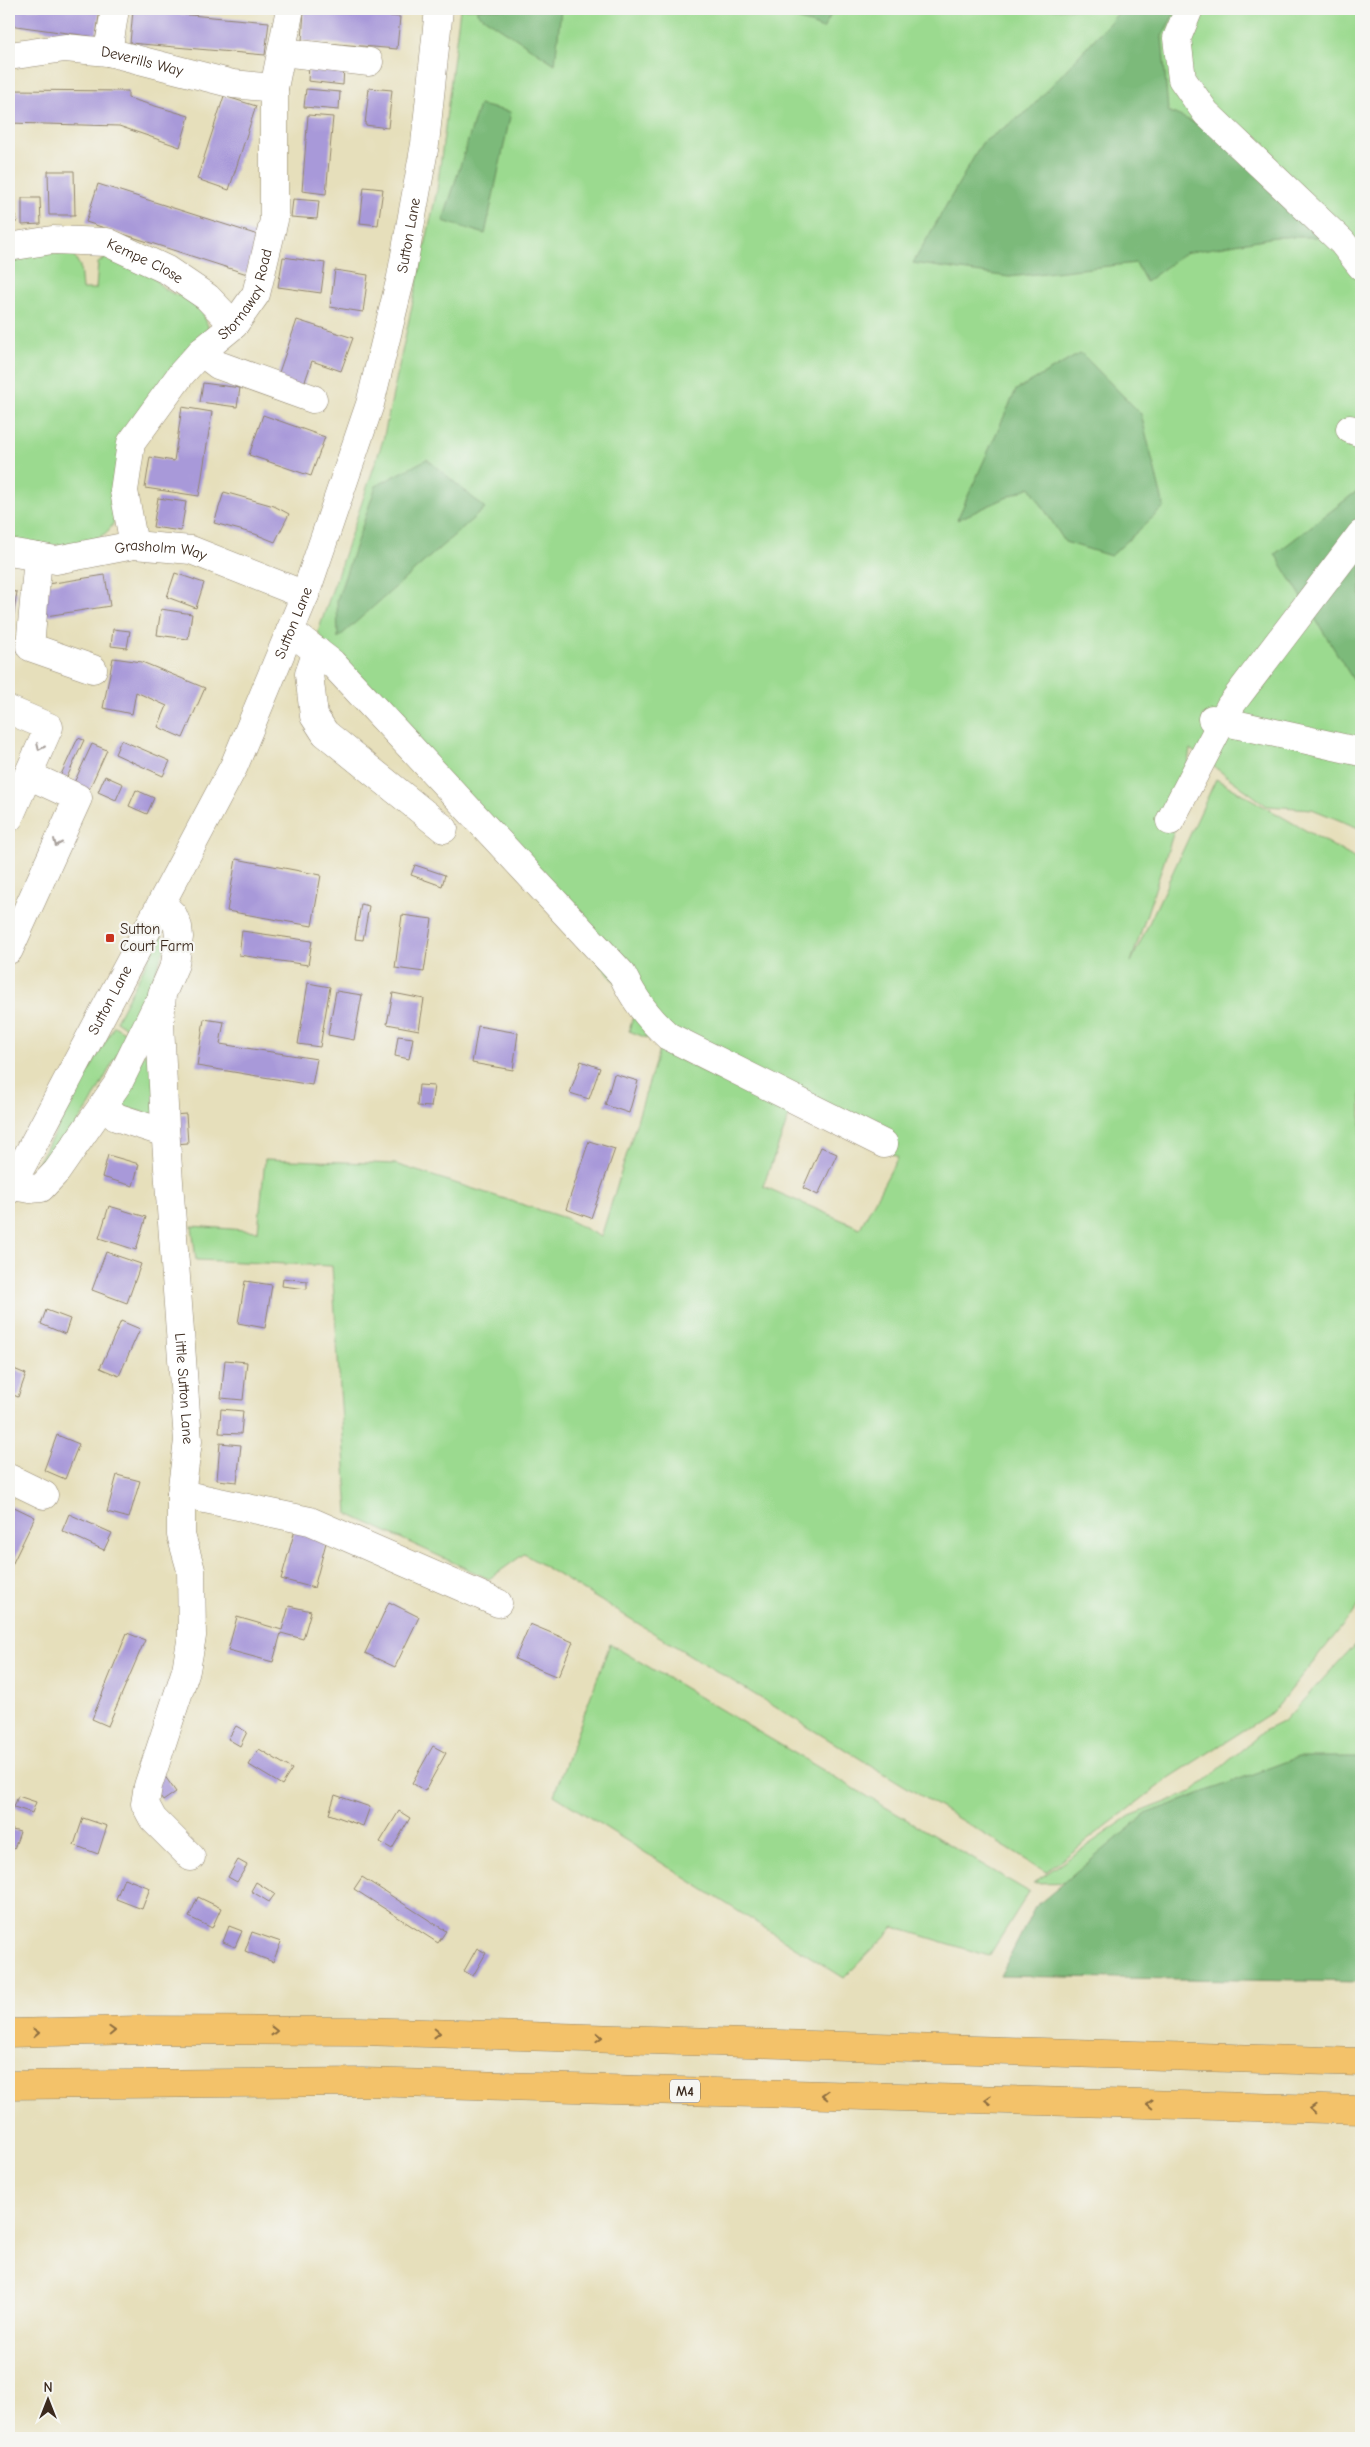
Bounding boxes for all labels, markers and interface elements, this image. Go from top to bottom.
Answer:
street label: Deverills Way [100,42,185,80]
street label: Sutton Lane [393,196,424,274]
street label: Kempe Close [104,234,187,288]
street label: Stornaway Road [214,247,276,344]
street label: Grasholm Way [113,536,210,565]
street label: Sutton Lane [271,584,316,661]
one-way arrow [36,742,47,751]
one-way arrow [53,838,64,847]
place label: Sutton Court Farm [120,920,194,955]
marker: Sutton Court Farm [104,932,116,944]
street label: Sutton Lane [84,962,136,1038]
street label: Little Sutton Lane [171,1332,197,1445]
one-way arrow [108,2025,116,2036]
one-way arrow [271,2026,279,2036]
one-way arrow [32,2027,40,2038]
one-way arrow [433,2028,441,2038]
one-way arrow [596,2032,603,2042]
road number: M4 [670,2080,700,2102]
one-way arrow [821,2090,828,2100]
one-way arrow [983,2095,991,2105]
one-way arrow [1146,2099,1154,2110]
one-way arrow [1308,2104,1316,2114]
north arrow [22,2374,72,2424]
text: N [43,2379,53,2396]

